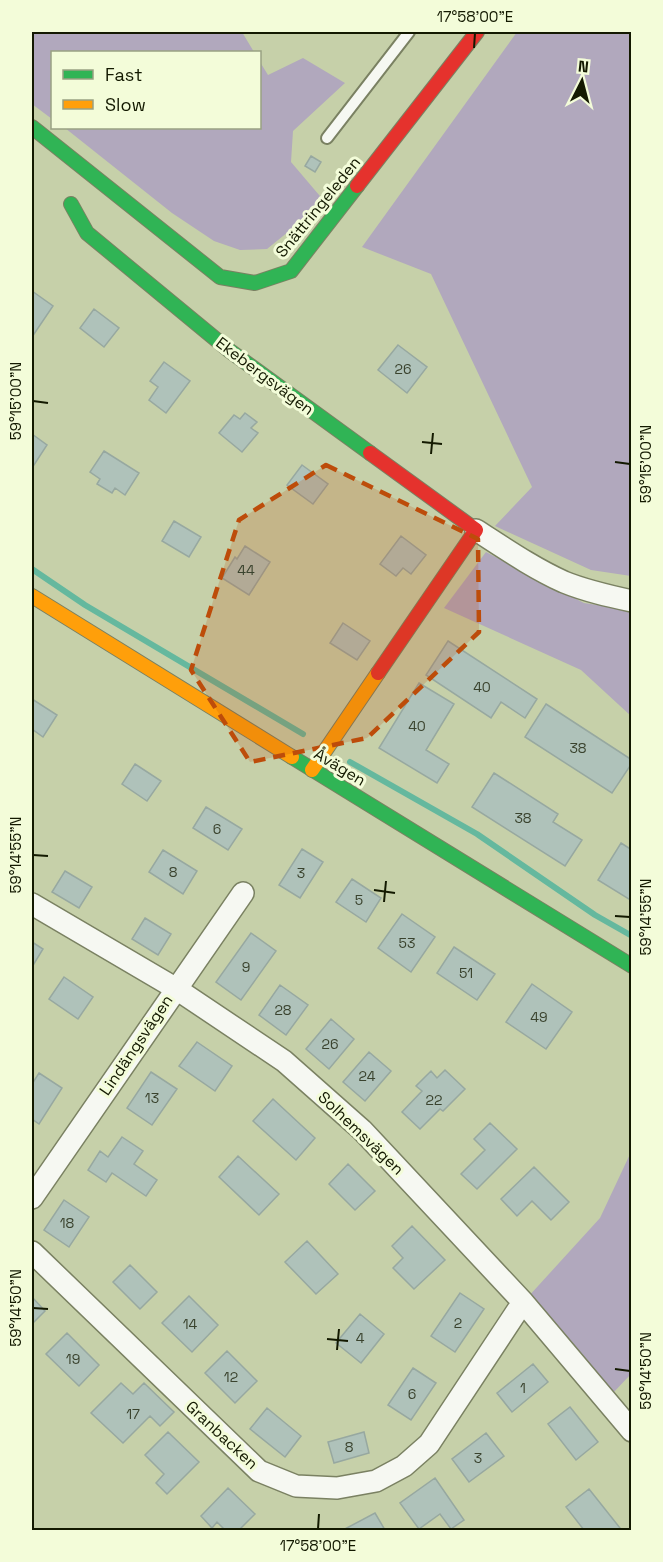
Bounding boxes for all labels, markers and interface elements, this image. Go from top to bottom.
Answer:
text: 17°58'00"E [437,7,513,26]
legend [51,51,261,129]
north arrow [552,51,612,111]
text: N [577,56,590,78]
text: Fast [105,63,142,86]
text: Slow [105,93,146,116]
street label: Snättringeleden [271,152,365,262]
street label: Ekebergsvägen [212,332,318,420]
house number: 26 [394,360,412,378]
text: 59°15'00"N [6,362,25,440]
text: 59°15'00"N [636,425,655,503]
house number: 44 [237,561,255,579]
house number: 40 [473,678,491,696]
house number: 40 [408,717,426,735]
house number: 38 [569,739,587,757]
street label: Åvägen [310,743,370,791]
house number: 38 [514,809,532,827]
text: 59°14'55"N [6,816,25,894]
house number: 6 [213,820,221,838]
house number: 8 [169,863,178,881]
house number: 3 [297,864,305,882]
text: 59°14'55"N [636,878,655,956]
house number: 5 [355,891,363,909]
house number: 53 [399,934,415,952]
house number: 9 [242,958,250,976]
house number: 51 [459,964,473,982]
street label: Lindängsvägen [95,991,177,1099]
house number: 28 [274,1001,292,1019]
house number: 49 [530,1008,548,1026]
house number: 26 [321,1035,339,1053]
house number: 24 [359,1067,376,1085]
street label: Solhemsvägen [314,1087,408,1179]
house number: 13 [145,1089,159,1107]
house number: 22 [426,1091,442,1109]
house number: 18 [60,1214,75,1232]
text: 59°14'50"N [6,1269,25,1347]
house number: 2 [454,1314,462,1332]
house number: 14 [183,1315,198,1333]
house number: 4 [356,1329,365,1347]
text: 59°14'50"N [636,1332,655,1410]
house number: 19 [66,1350,80,1368]
house number: 12 [224,1368,238,1386]
house number: 1 [520,1379,526,1397]
house number: 6 [408,1385,416,1403]
street label: Granbacken [181,1396,263,1474]
house number: 17 [126,1405,140,1423]
house number: 8 [345,1438,354,1456]
house number: 3 [474,1449,482,1467]
text: 17°58'00"E [280,1536,356,1555]

